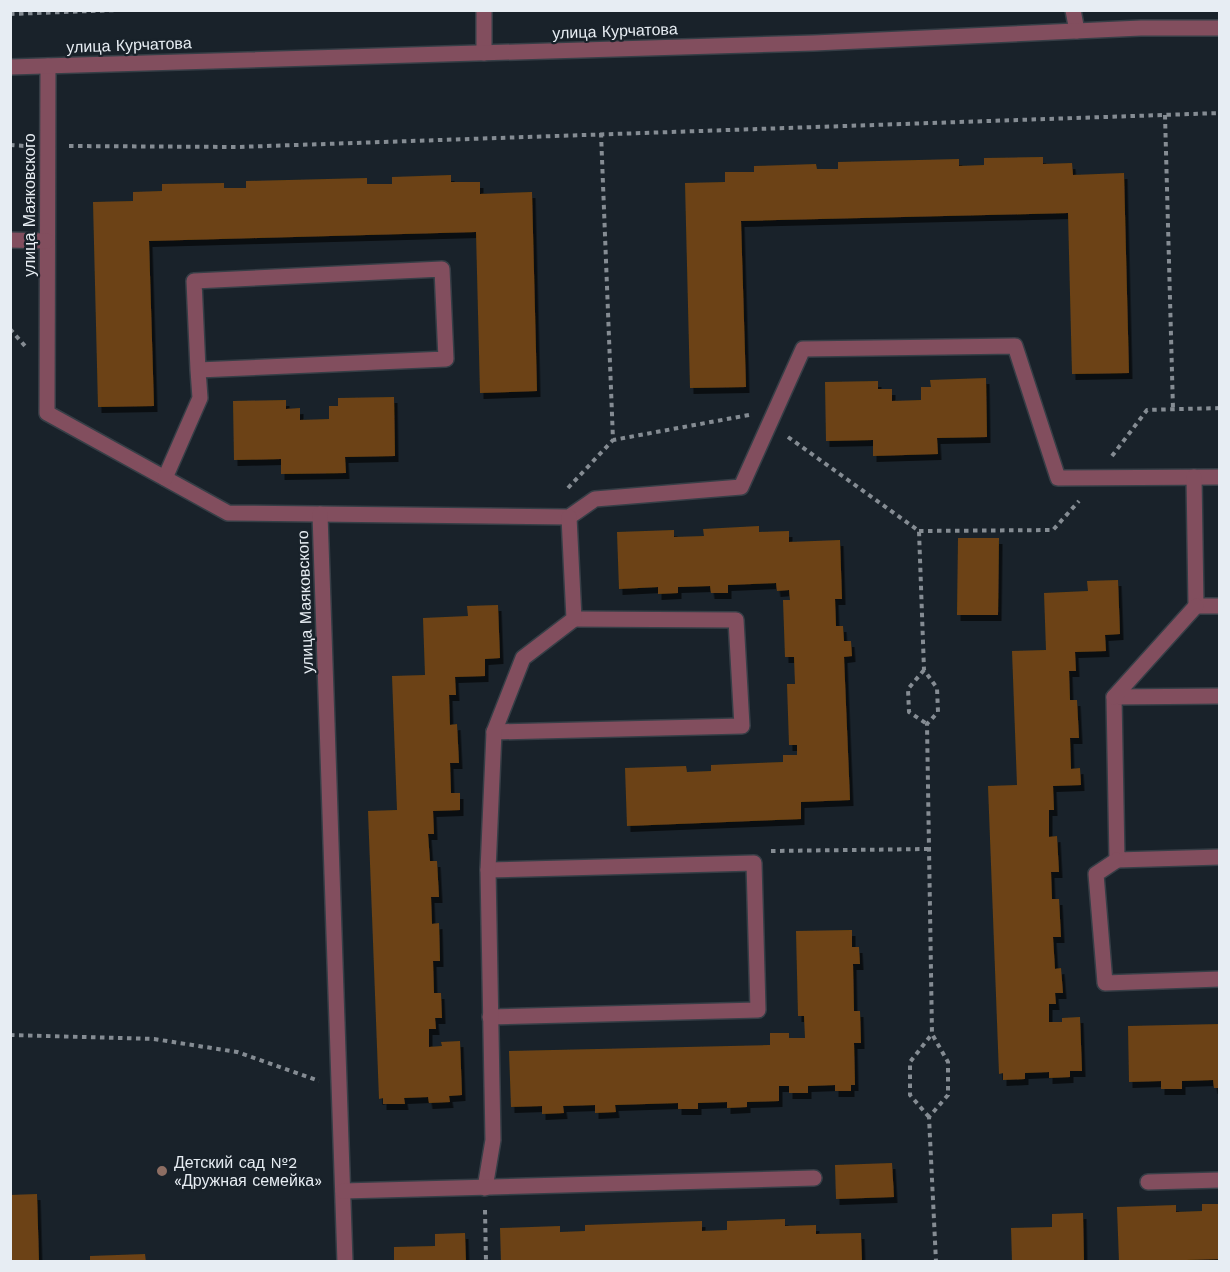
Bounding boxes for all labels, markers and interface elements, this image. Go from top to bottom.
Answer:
street label: улица Курчатова [552,19,678,43]
street label: улица Курчатова [66,33,192,57]
street label: улица Маяковского [20,133,39,277]
street label: улица Маяковского [293,530,317,674]
place label: Детский сад №2 «Дружная семейка» [174,1153,322,1190]
marker: Детский сад №2 «Дружная семейка» [155,1164,169,1178]

